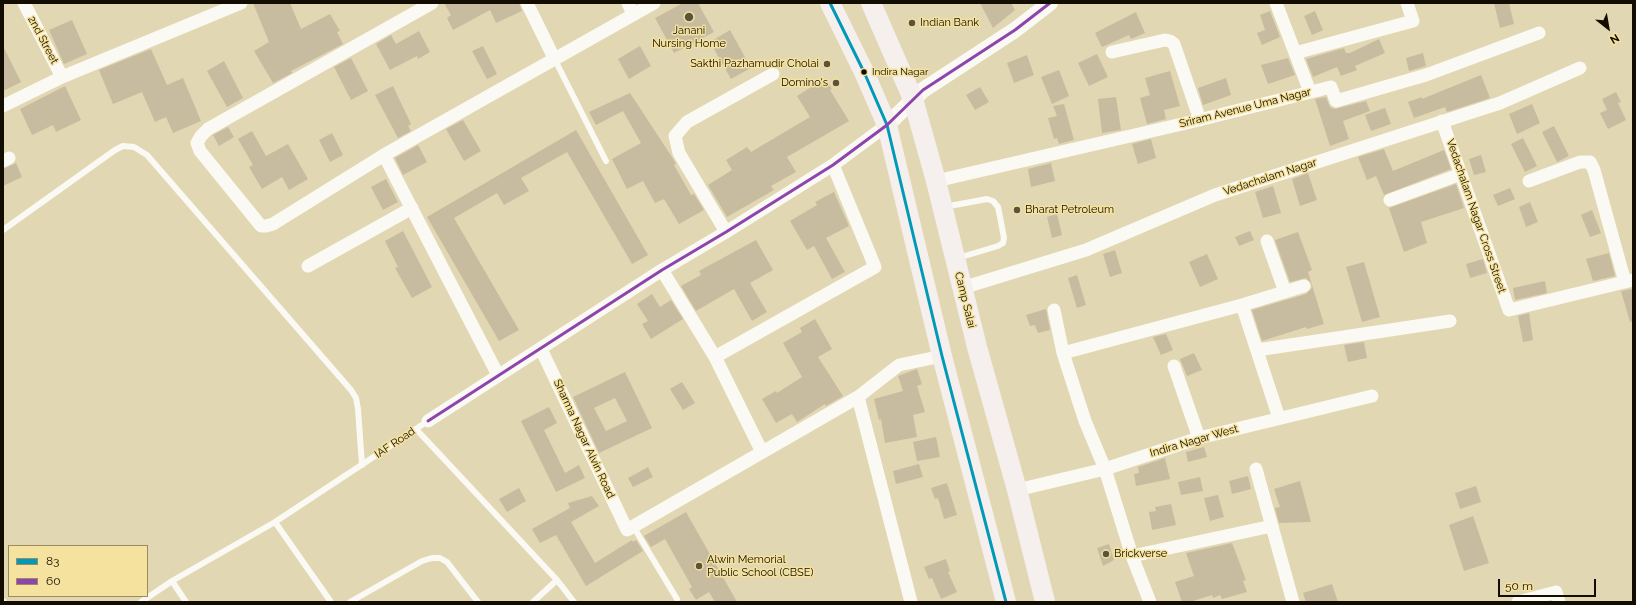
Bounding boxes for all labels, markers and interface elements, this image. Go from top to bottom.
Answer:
north arrow [1588,8,1628,48]
marker: Janani Nursing Home [683,11,695,23]
street label: 2nd Street [25,14,61,66]
place label: Indian Bank [920,16,979,30]
marker: Indian Bank [907,18,917,28]
place label: Janani Nursing Home [652,24,726,50]
text: N [1607,31,1621,46]
place label: Sakthi Pazhamudir Cholai [690,57,819,71]
marker: Sakthi Pazhamudir Cholai [822,59,832,69]
place label: Indira Nagar [872,66,928,78]
marker: Indira Nagar [859,67,869,77]
place label: Domino's [781,76,828,90]
marker: Domino's [831,78,841,88]
street label: Sriram Avenue Uma Nagar [1178,85,1312,131]
street label: Vedachalam Nagar Cross Street [1443,137,1509,295]
street label: Vedachalam Nagar [1222,156,1318,198]
place label: Bharat Petroleum [1025,203,1114,217]
marker: Bharat Petroleum [1012,205,1022,215]
street label: Camp Salai [952,271,978,329]
street label: Sharma Nagar Alvin Road [551,377,617,501]
street label: Indira Nagar West [1148,422,1240,460]
street label: IAF Road [372,425,418,461]
legend [8,545,148,597]
place label: Brickverse [1114,547,1167,561]
marker: Brickverse [1101,549,1111,559]
place label: Alwin Memorial Public School (CBSE) [707,553,813,579]
text: 83 [46,554,60,568]
marker: Alwin Memorial Public School (CBSE) [694,561,704,571]
scale bar [1500,571,1598,597]
text: 60 [46,574,61,588]
text: 50 m [1505,579,1533,593]

